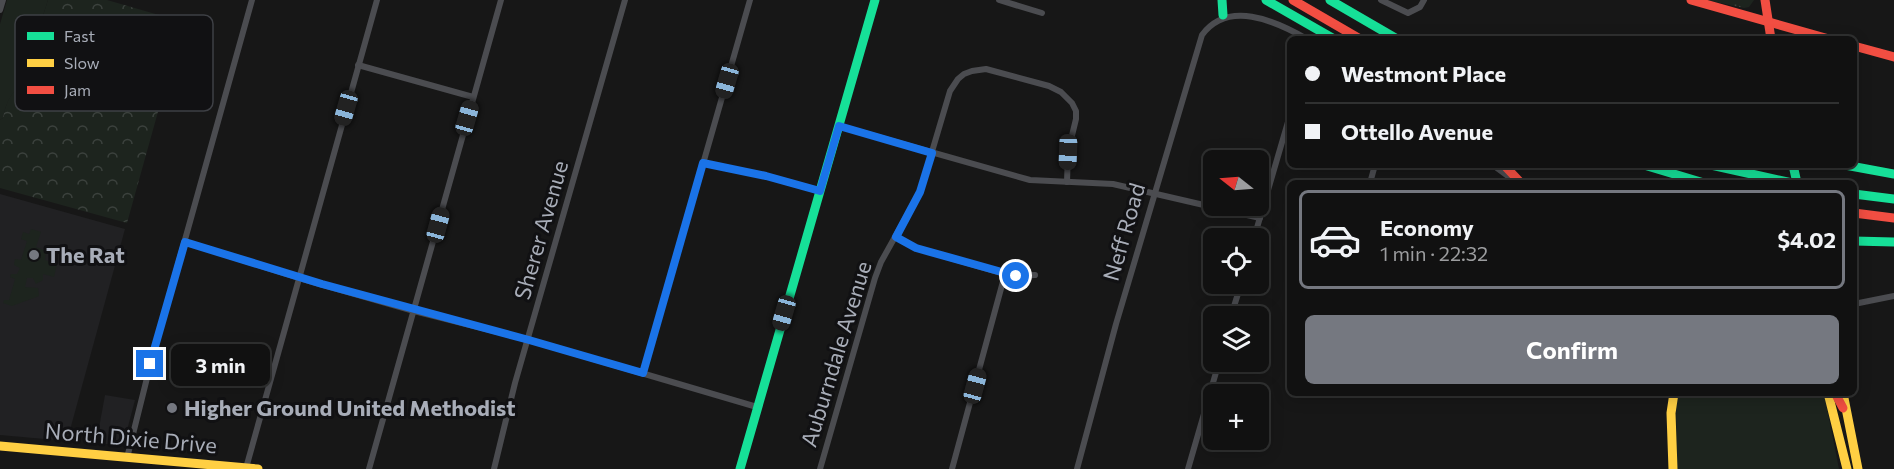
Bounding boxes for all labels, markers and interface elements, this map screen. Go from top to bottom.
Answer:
legend [15,15,213,111]
text: Fast [64,26,95,45]
text: Slow [64,53,100,72]
text: Westmont Place [1341,60,1506,87]
car [713,61,741,101]
text: Jam [64,80,91,99]
car [332,88,360,128]
car [453,98,481,138]
text: Ottello Avenue [1341,118,1493,145]
car [1058,134,1078,170]
north arrow [1203,150,1269,216]
map controls [1203,150,1269,450]
street label: Sherer Avenue [508,157,573,303]
street label: Neff Road [1097,180,1150,284]
car [425,205,451,245]
icon: car [1308,213,1362,267]
text: Economy [1380,214,1474,241]
text: $4.02 [1777,226,1836,253]
button: locate [1203,228,1269,294]
place label: The Rat [46,241,125,268]
text: 1 min · 22:32 [1380,241,1488,265]
marker: The Rat [27,248,41,262]
street label: Auburndale Avenue [794,258,877,450]
route start [1002,262,1029,289]
car [770,293,798,333]
button: layers [1203,306,1269,372]
button: Confirm [1305,315,1839,384]
callout: 3 min [171,343,270,385]
route end [136,350,163,377]
text: 3 min [195,353,246,377]
car [962,366,988,406]
button: + [1203,384,1269,450]
place label: Higher Ground United Methodist [184,394,516,421]
marker: Higher Ground United Methodist [165,401,179,415]
street label: North Dixie Drive [44,417,218,458]

